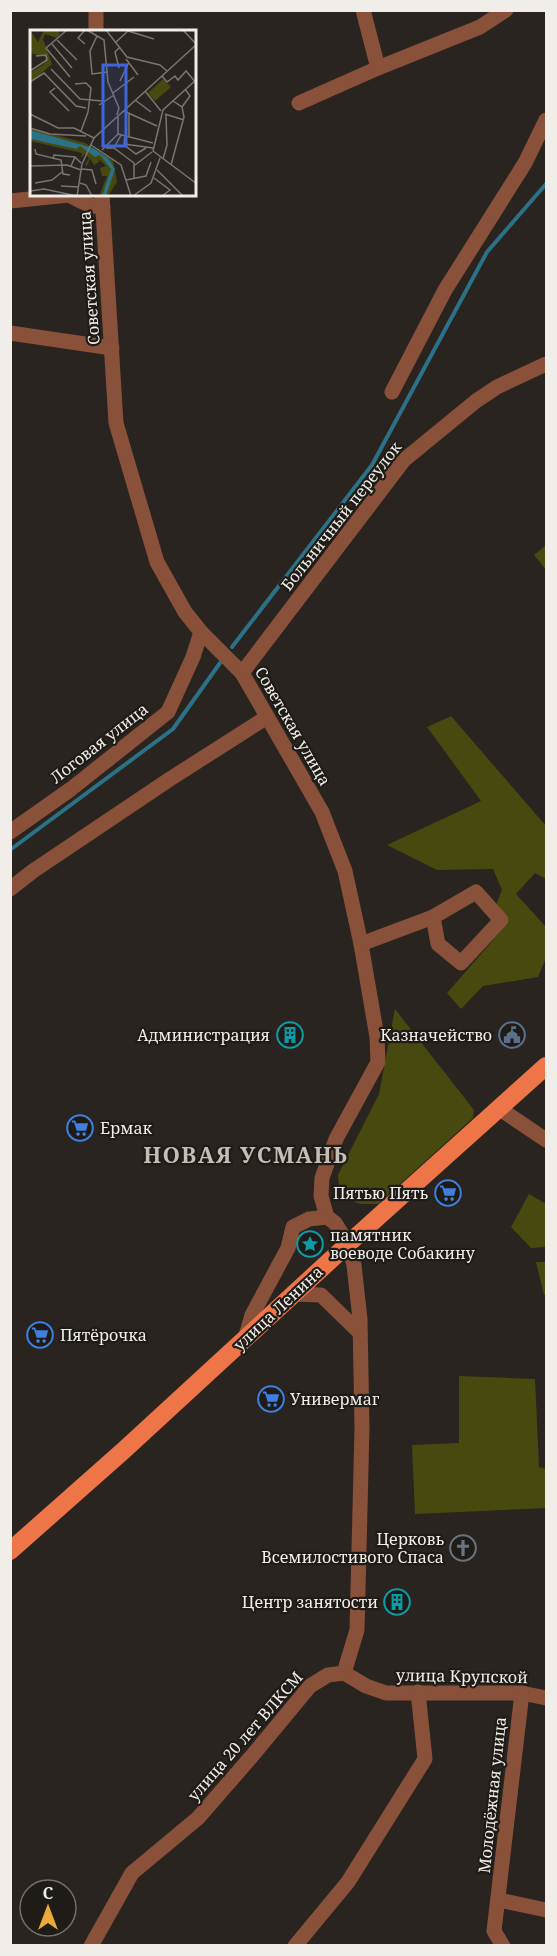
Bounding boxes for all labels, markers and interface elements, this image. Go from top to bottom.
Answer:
inset map [30,30,196,196]
street label: Советская улица [73,210,105,346]
street label: Больничный переулок [276,436,407,595]
street label: Советская улица [250,662,336,790]
street label: Логовая улица [46,698,152,788]
building icon: Администрация [275,1020,305,1050]
public building icon: Казначейство [497,1020,527,1050]
place label: Администрация [137,1024,270,1046]
place label: Казначейство [380,1024,492,1046]
supermarket icon: Ермак [65,1113,95,1143]
place label: Ермак [100,1117,153,1139]
district label: НОВАЯ УСМАНЬ [143,1139,349,1169]
supermarket icon: Пятью Пять [433,1178,463,1208]
place label: Пятью Пять [333,1182,428,1204]
place label: памятник воеводе Собакину [330,1224,476,1264]
place icon: памятник воеводе Собакину [295,1229,325,1259]
street label: улица Ленина [228,1261,328,1355]
supermarket icon: Пятёрочка [25,1320,55,1350]
place label: Пятёрочка [60,1324,147,1346]
supermarket icon: Универмаг [256,1384,286,1414]
place label: Универмаг [290,1388,380,1410]
place label: Церковь Всемилостивого Спаса [261,1528,444,1568]
church icon: Церковь Всемилостивого Спаса [448,1533,478,1563]
building icon: Центр занятости [382,1587,412,1617]
place label: Центр занятости [242,1591,378,1613]
street label: улица Крупской [396,1664,528,1688]
street label: улица 20 лет ВЛКСМ [183,1666,307,1806]
street label: Молодёжная улица [473,1716,511,1874]
north arrow [18,1878,78,1938]
text: С [43,1882,53,1904]

